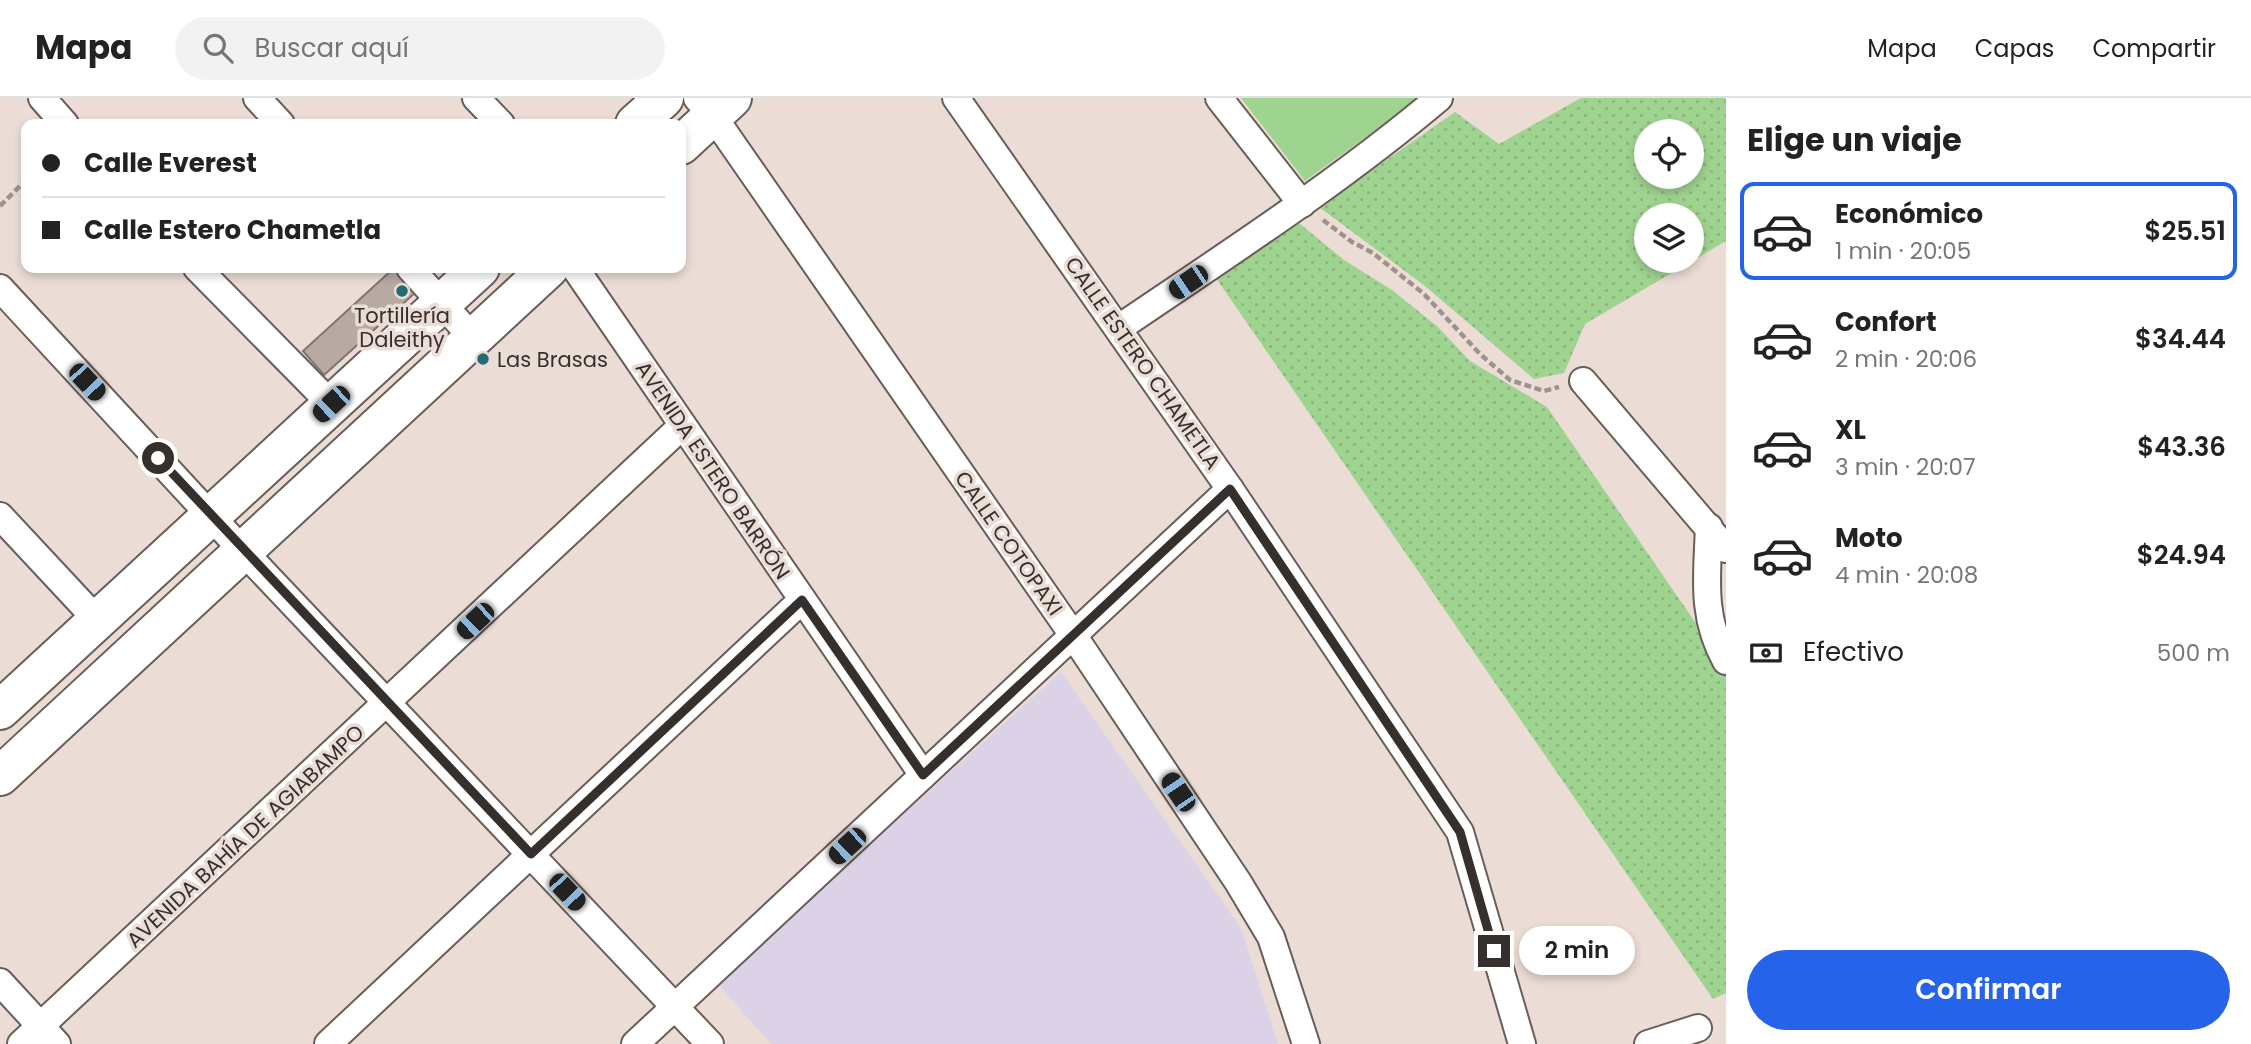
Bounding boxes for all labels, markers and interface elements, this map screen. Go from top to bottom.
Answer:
search box [175,17,665,80]
text: Mapa [35,24,133,71]
icon: search [199,29,237,67]
text: Buscar aquí [255,30,409,66]
text: Mapa [1867,32,1937,65]
text: Capas [1975,32,2054,65]
text: Compartir [2092,32,2216,65]
text: Elige un viaje [1747,117,1962,162]
map controls [1634,119,1704,273]
button: locate [1634,119,1704,189]
text: Calle Everest [84,145,257,181]
text: Económico [1835,196,1983,232]
icon: car [1751,200,1814,263]
button: layers [1634,203,1704,273]
text: Calle Estero Chametla [84,212,381,248]
text: $25.51 [2144,213,2226,249]
text: 1 min · 20:05 [1835,235,1971,267]
street label: CALLE ESTERO CHAMETLA [1058,251,1228,475]
car [1165,262,1212,302]
marker: Tortillería Daleithy [394,283,410,299]
place label: Tortillería Daleithy [354,301,450,354]
text: Confort [1835,304,1937,340]
icon: car [1751,308,1814,371]
text: $34.44 [2135,321,2226,357]
text: 2 min · 20:06 [1835,343,1977,375]
place label: Las Brasas [497,345,608,374]
marker: Las Brasas [475,351,491,367]
street label: AVENIDA ESTERO BARRÓN [629,355,797,585]
car [65,359,110,405]
car [309,382,354,426]
text: XL [1835,412,1866,448]
icon: car [1751,416,1814,479]
text: $43.36 [2137,429,2226,465]
route start [142,442,174,474]
text: 3 min · 20:07 [1835,451,1975,483]
street label: CALLE COTOPAXI [948,465,1070,621]
text: Moto [1835,520,1903,556]
icon: car [1751,524,1814,587]
text: $24.94 [2137,537,2226,573]
text: 4 min · 20:08 [1835,559,1978,591]
car [453,599,498,643]
icon: cash [1747,634,1785,672]
text: Efectivo [1803,634,1904,670]
text: 500 m [2157,637,2230,669]
street label: AVENIDA BAHÍA DE AGIABAMPO [120,718,370,954]
car [1158,769,1199,815]
car [825,824,870,868]
car [545,869,590,915]
callout: 2 min [1518,926,1634,976]
text: 2 min [1545,934,1609,966]
route end [1478,935,1510,967]
button: Confirmar [1747,950,2230,1030]

